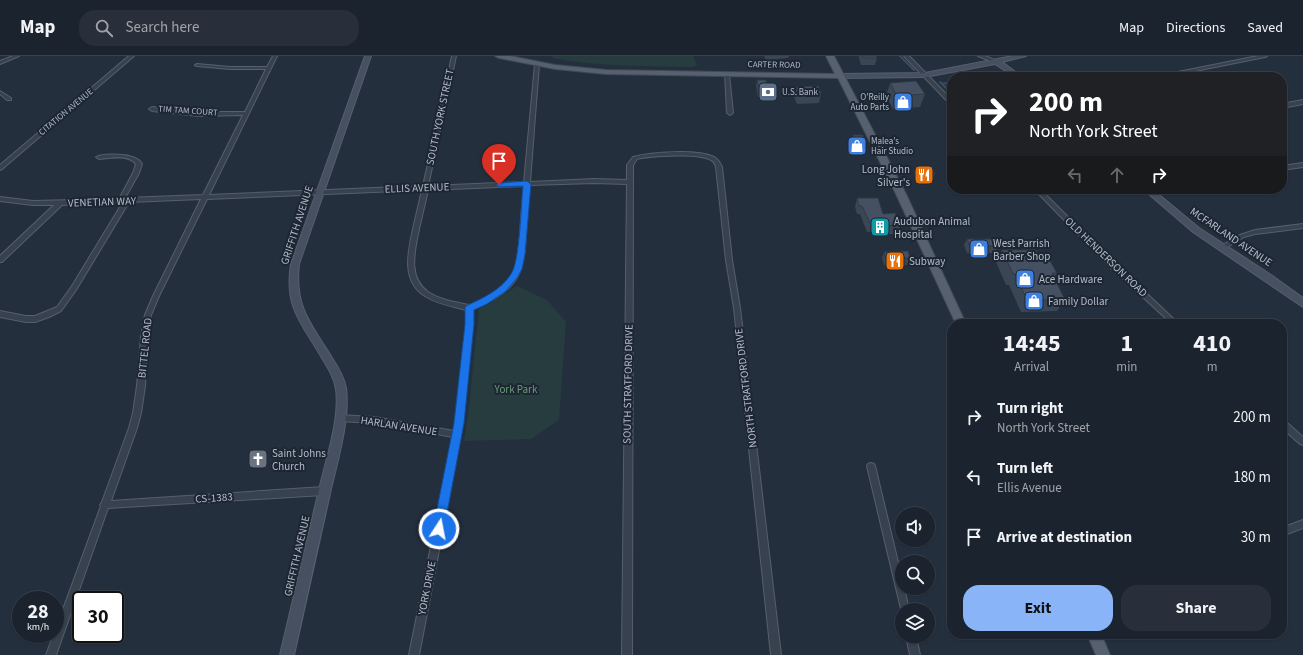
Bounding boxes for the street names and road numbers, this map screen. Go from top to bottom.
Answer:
street label: CARTER ROAD [747,58,801,72]
street label: SOUTH YORK STREET [422,67,458,167]
street label: CITATION AVENUE [36,85,96,139]
street label: TIM TAM COURT [158,102,218,120]
street label: ELLIS AVENUE [384,179,450,197]
street label: GRIFFITH AVENUE [277,183,317,266]
street label: VENETIAN WAY [68,193,137,211]
street label: MCFARLAND AVENUE [1187,204,1275,270]
street label: OLD HENDERSON ROAD [1062,214,1151,300]
street label: BITTEL ROAD [134,317,156,379]
street label: SOUTH STRATFORD DRIVE [619,324,637,444]
street label: NORTH STRATFORD DRIVE [731,327,761,449]
street label: HARLAN AVENUE [360,413,439,439]
street label: CS-1383 [195,489,233,507]
street label: GRIFFITH AVENUE [280,514,314,598]
street label: YORK DRIVE [414,560,440,617]

